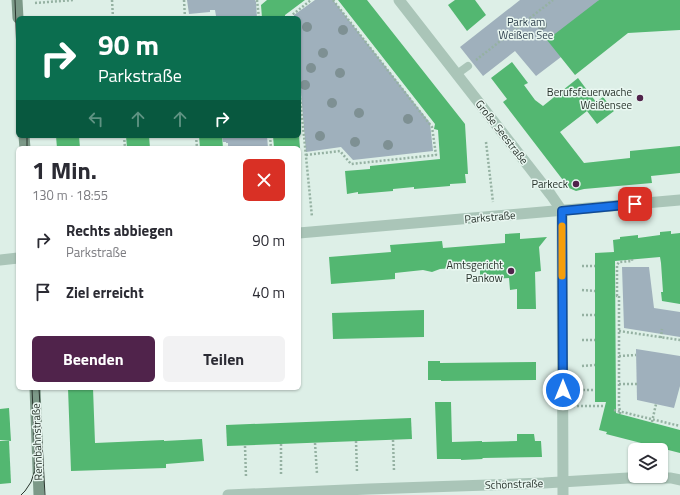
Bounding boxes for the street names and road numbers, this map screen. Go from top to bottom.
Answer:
street label: Große Seestraße [472,96,533,168]
street label: Parkstraße [464,207,517,227]
street label: Rennbahnstraße [28,403,46,481]
street label: Schönstraße [484,475,544,493]

